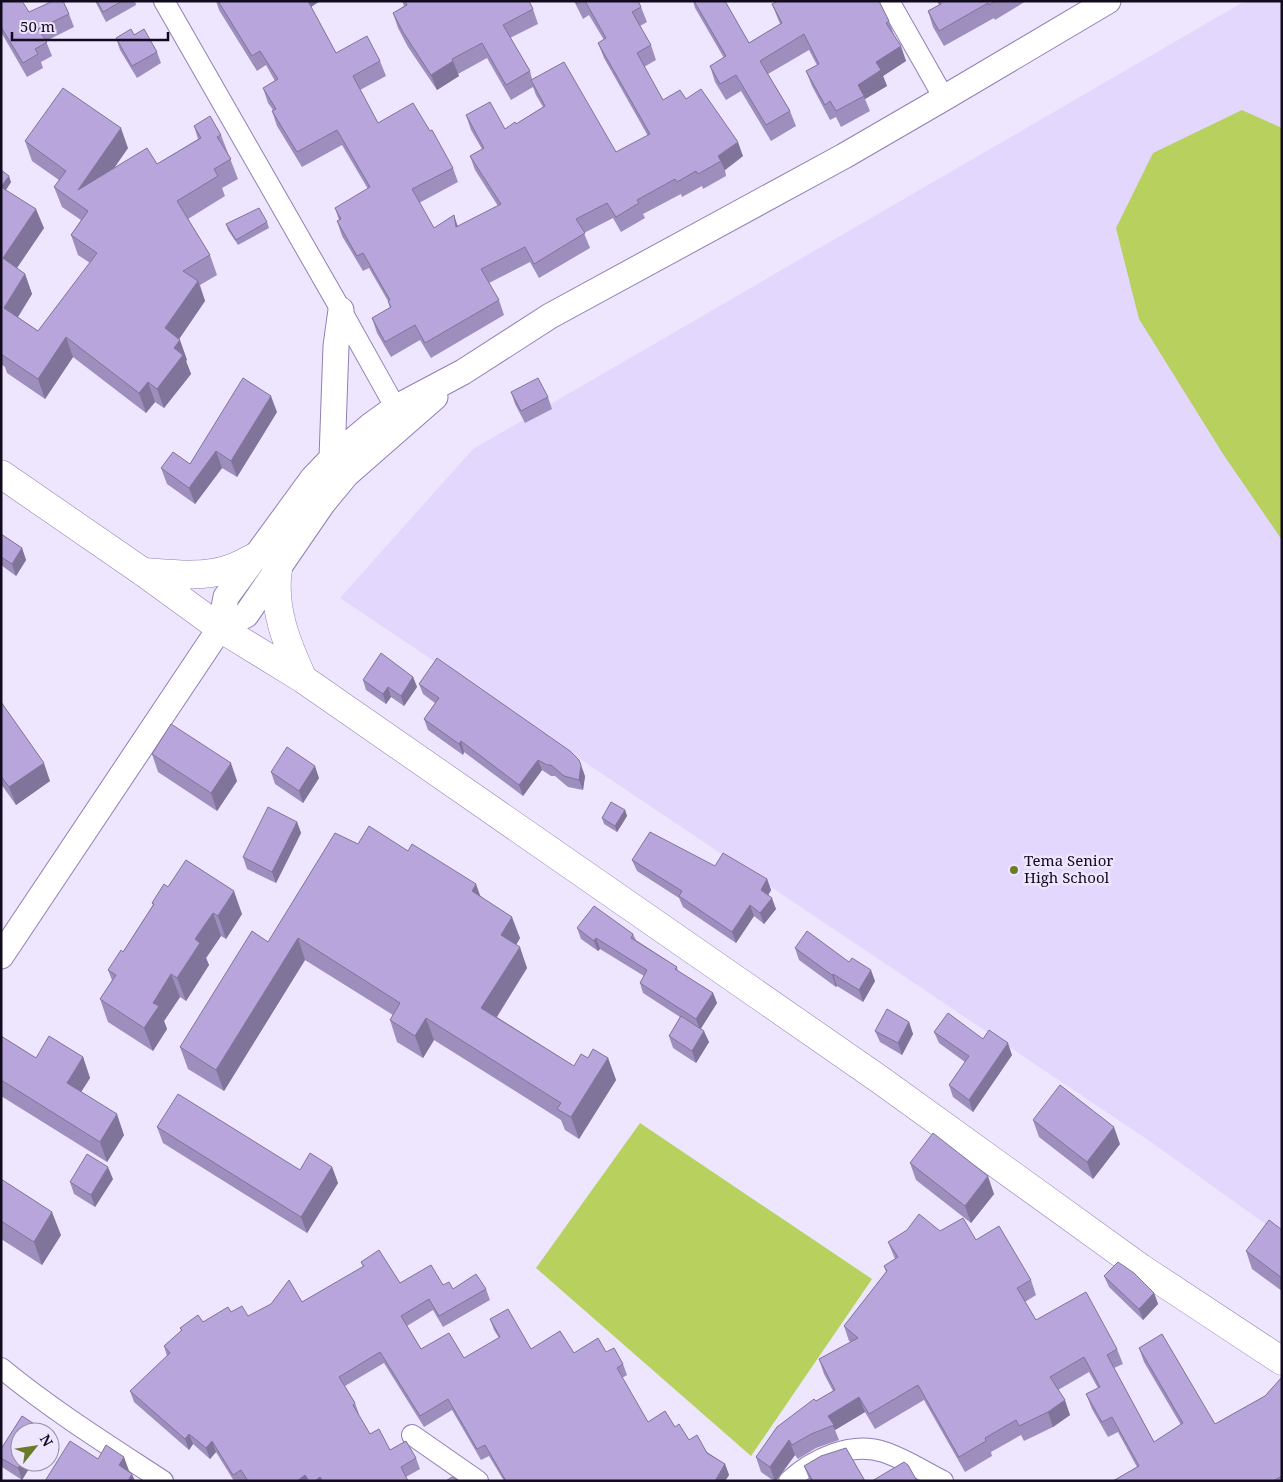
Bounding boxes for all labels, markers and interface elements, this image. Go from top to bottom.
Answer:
scale bar [12,10,169,42]
text: 50 m [20,16,55,36]
place label: Tema Senior High School [1024,850,1113,887]
marker: Tema Senior High School [1008,864,1020,876]
north arrow [10,1422,60,1472]
text: N [36,1431,58,1450]

